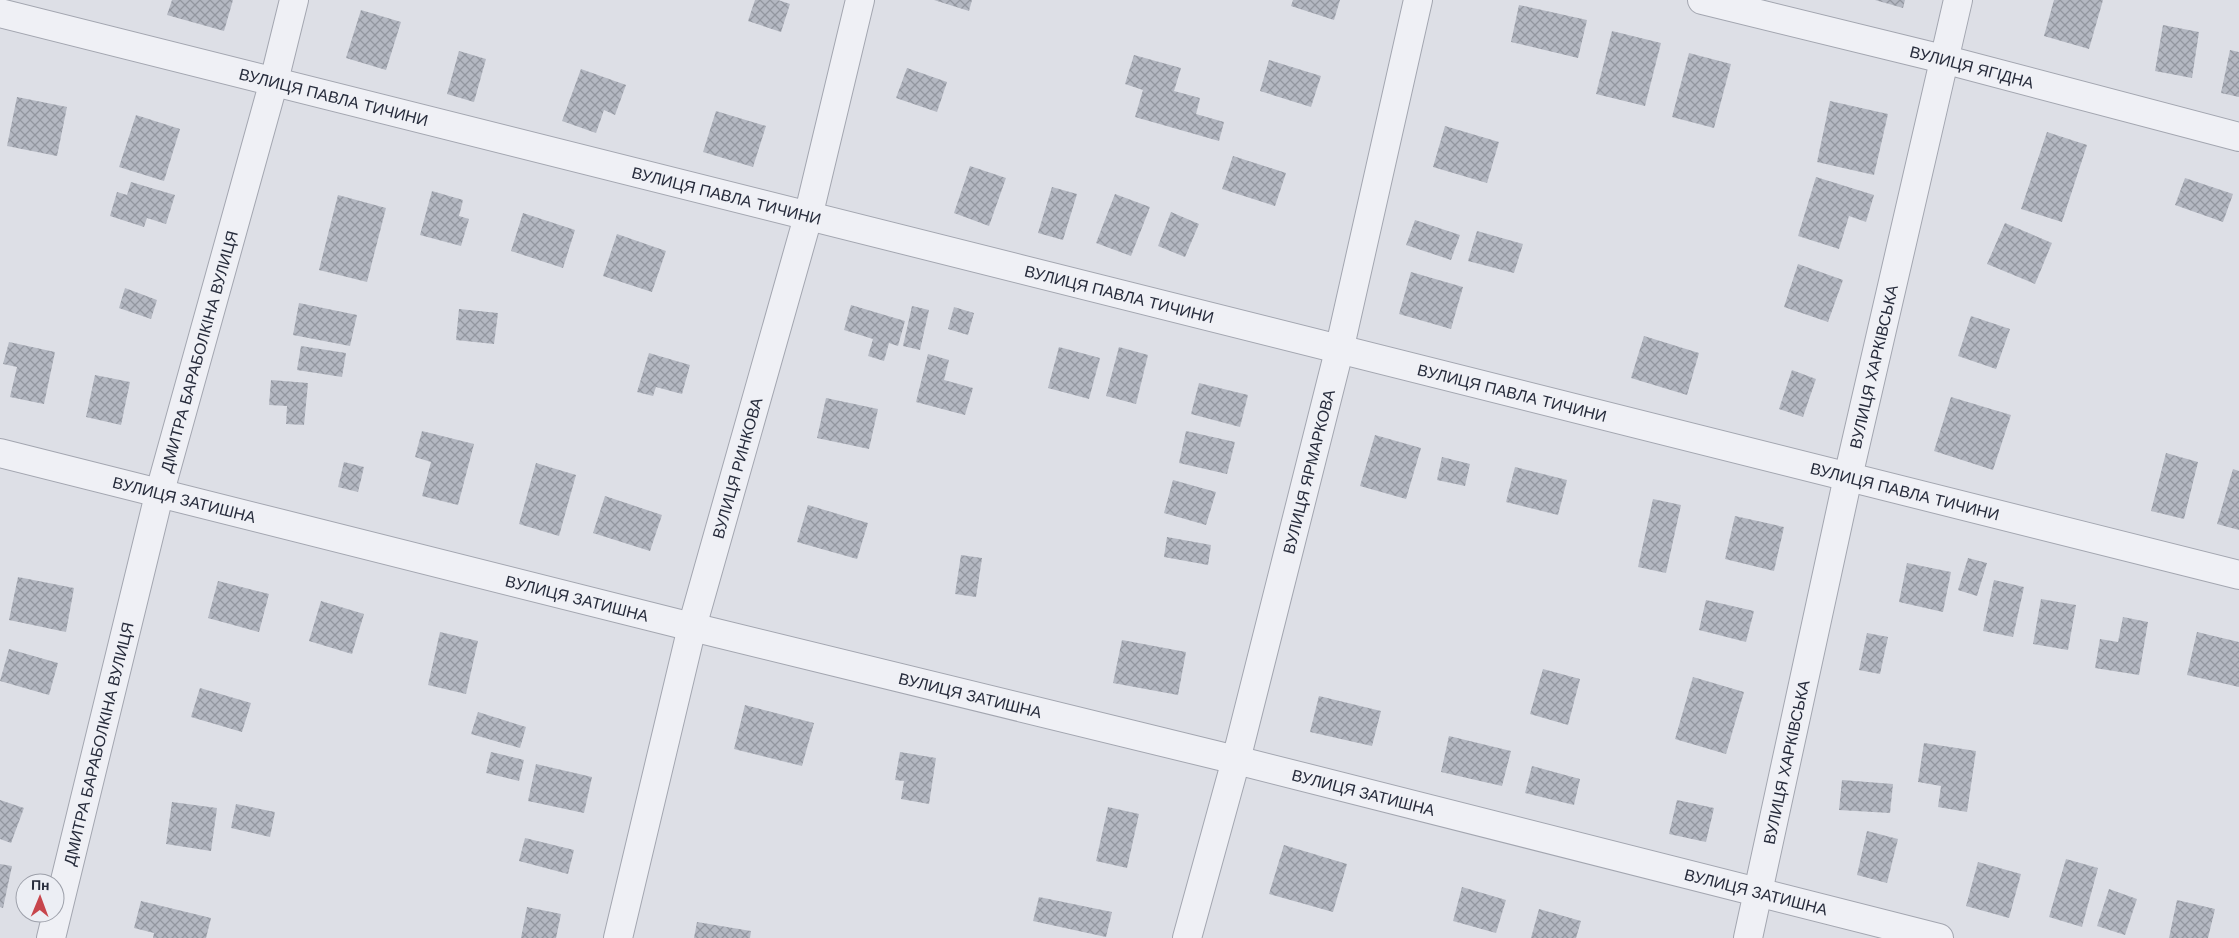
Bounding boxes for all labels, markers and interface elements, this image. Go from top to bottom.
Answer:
street label: ВУЛИЦЯ ЯГІДНА [1908,43,2036,92]
street label: ВУЛИЦЯ ПАВЛА ТИЧИНИ [237,65,430,129]
street label: ВУЛИЦЯ ПАВЛА ТИЧИНИ [630,164,823,228]
street label: ДМИТРА БАРАБОЛКІНА ВУЛИЦЯ [158,229,241,474]
street label: ВУЛИЦЯ ПАВЛА ТИЧИНИ [1023,263,1216,326]
street label: ВУЛИЦЯ ХАРКІВСЬКА [1847,283,1901,450]
street label: ВУЛИЦЯ ПАВЛА ТИЧИНИ [1416,361,1608,425]
street label: ВУЛИЦЯ ЯРМАРКОВА [1280,388,1338,556]
street label: ВУЛИЦЯ РИНКОВА [709,395,766,541]
street label: ВУЛИЦЯ ПАВЛА ТИЧИНИ [1808,460,2001,524]
street label: ВУЛИЦЯ ЗАТИШНА [111,474,258,526]
street label: ВУЛИЦЯ ЗАТИШНА [504,572,651,625]
street label: ДМИТРА БАРАБОЛКІНА ВУЛИЦЯ [61,620,137,867]
street label: ВУЛИЦЯ ЗАТИШНА [897,670,1044,721]
street label: ВУЛИЦЯ ХАРКІВСЬКА [1761,678,1813,846]
street label: ВУЛИЦЯ ЗАТИШНА [1290,766,1437,819]
street label: ВУЛИЦЯ ЗАТИШНА [1683,866,1830,919]
north arrow [15,873,65,923]
text: Пн [31,877,50,893]

